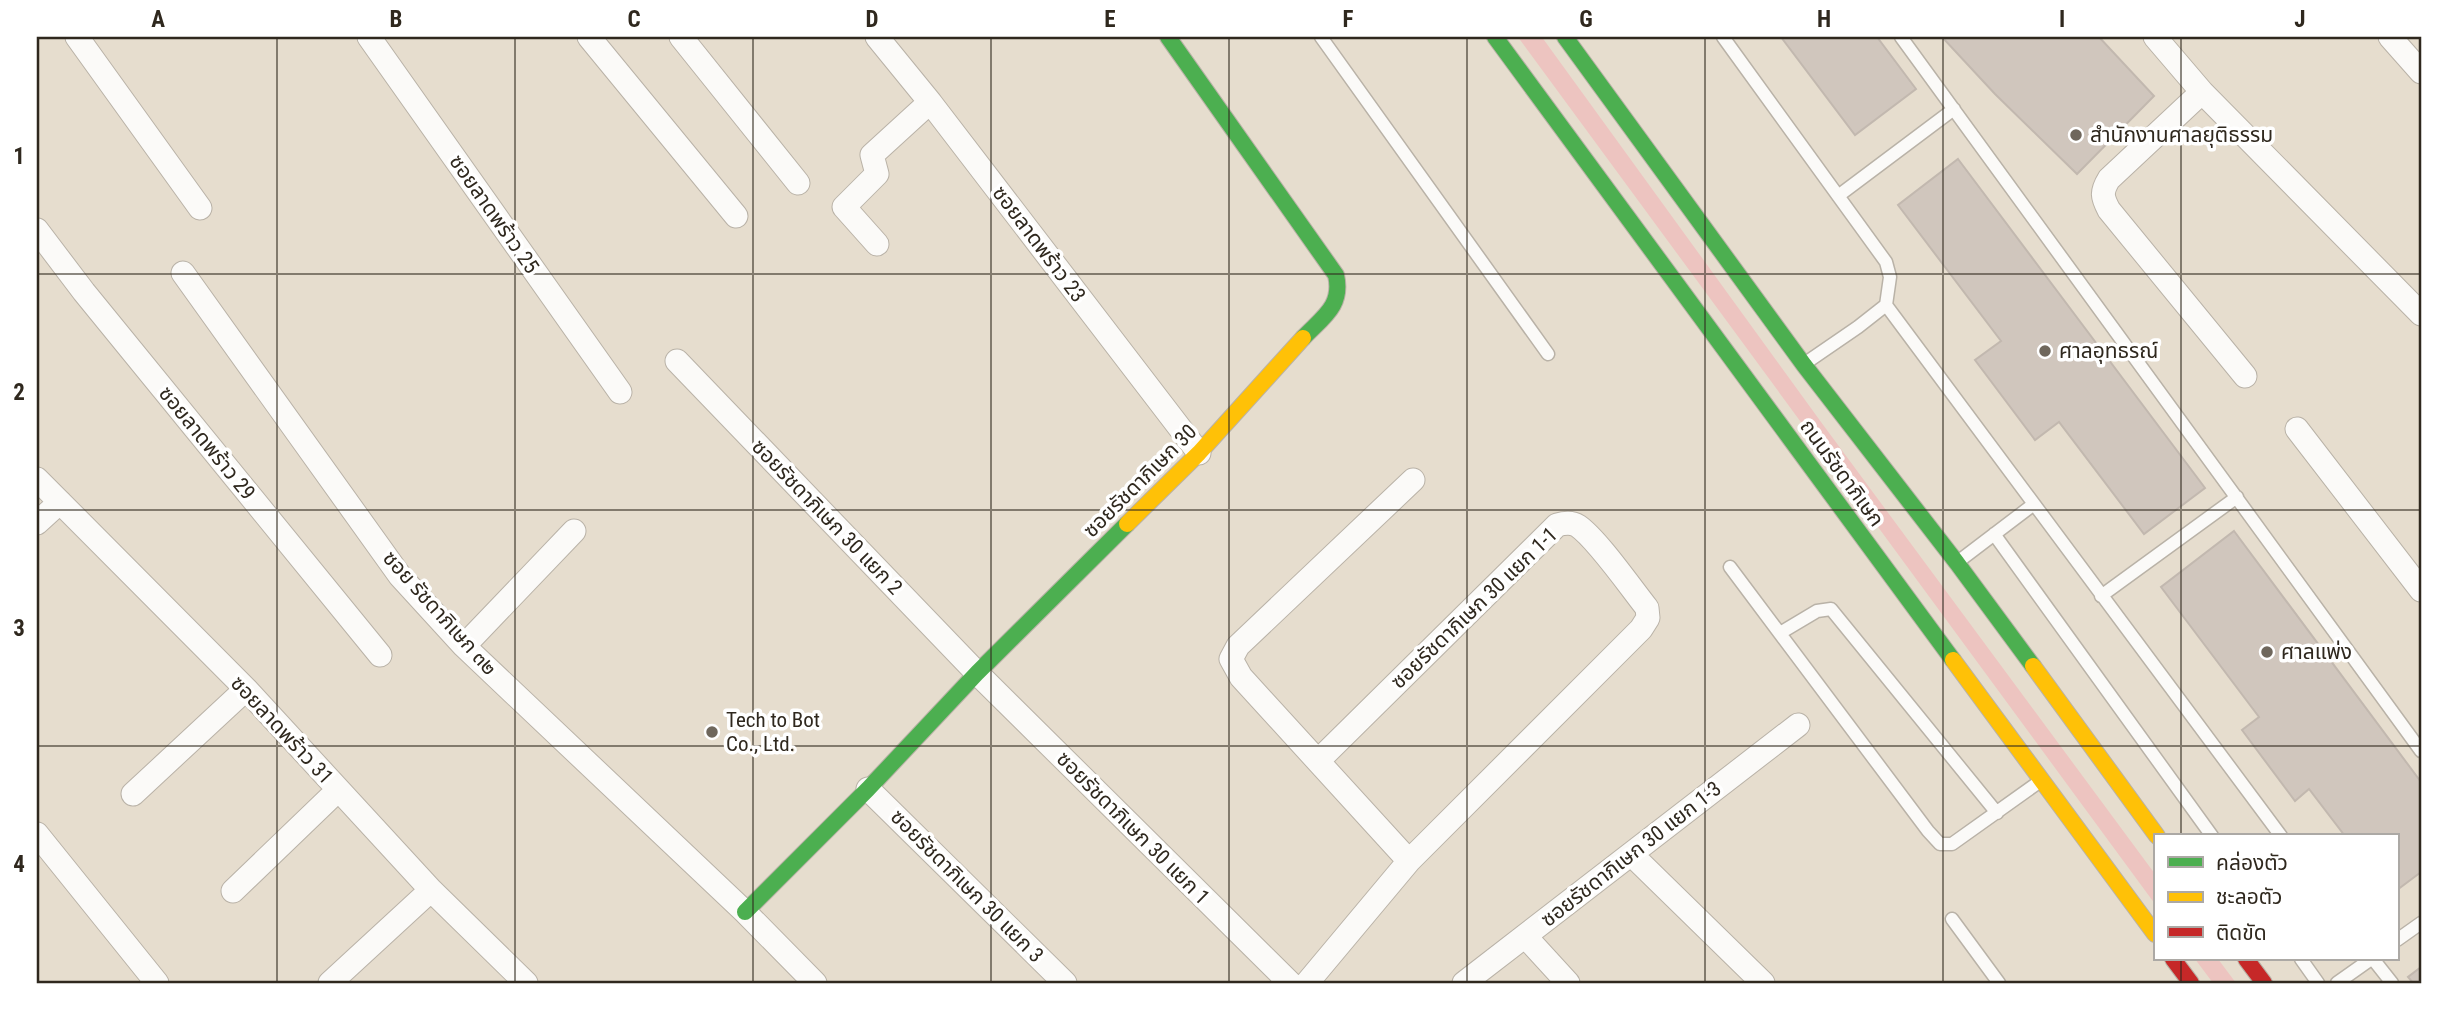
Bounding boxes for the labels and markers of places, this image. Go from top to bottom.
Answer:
place label: สำนักงานศาลยุติธรรม [2090,123,2273,148]
marker: สำนักงานศาลยุติธรรม [2068,127,2084,143]
place label: ศาลอุทธรณ์ [2059,339,2158,364]
marker: ศาลอุทธรณ์ [2037,343,2053,359]
place label: ศาลแพ่ง [2281,640,2352,664]
marker: ศาลแพ่ง [2259,644,2275,660]
place label: Tech to Bot Co., Ltd. [726,708,820,756]
marker: Tech to Bot Co., Ltd. [704,724,720,740]

